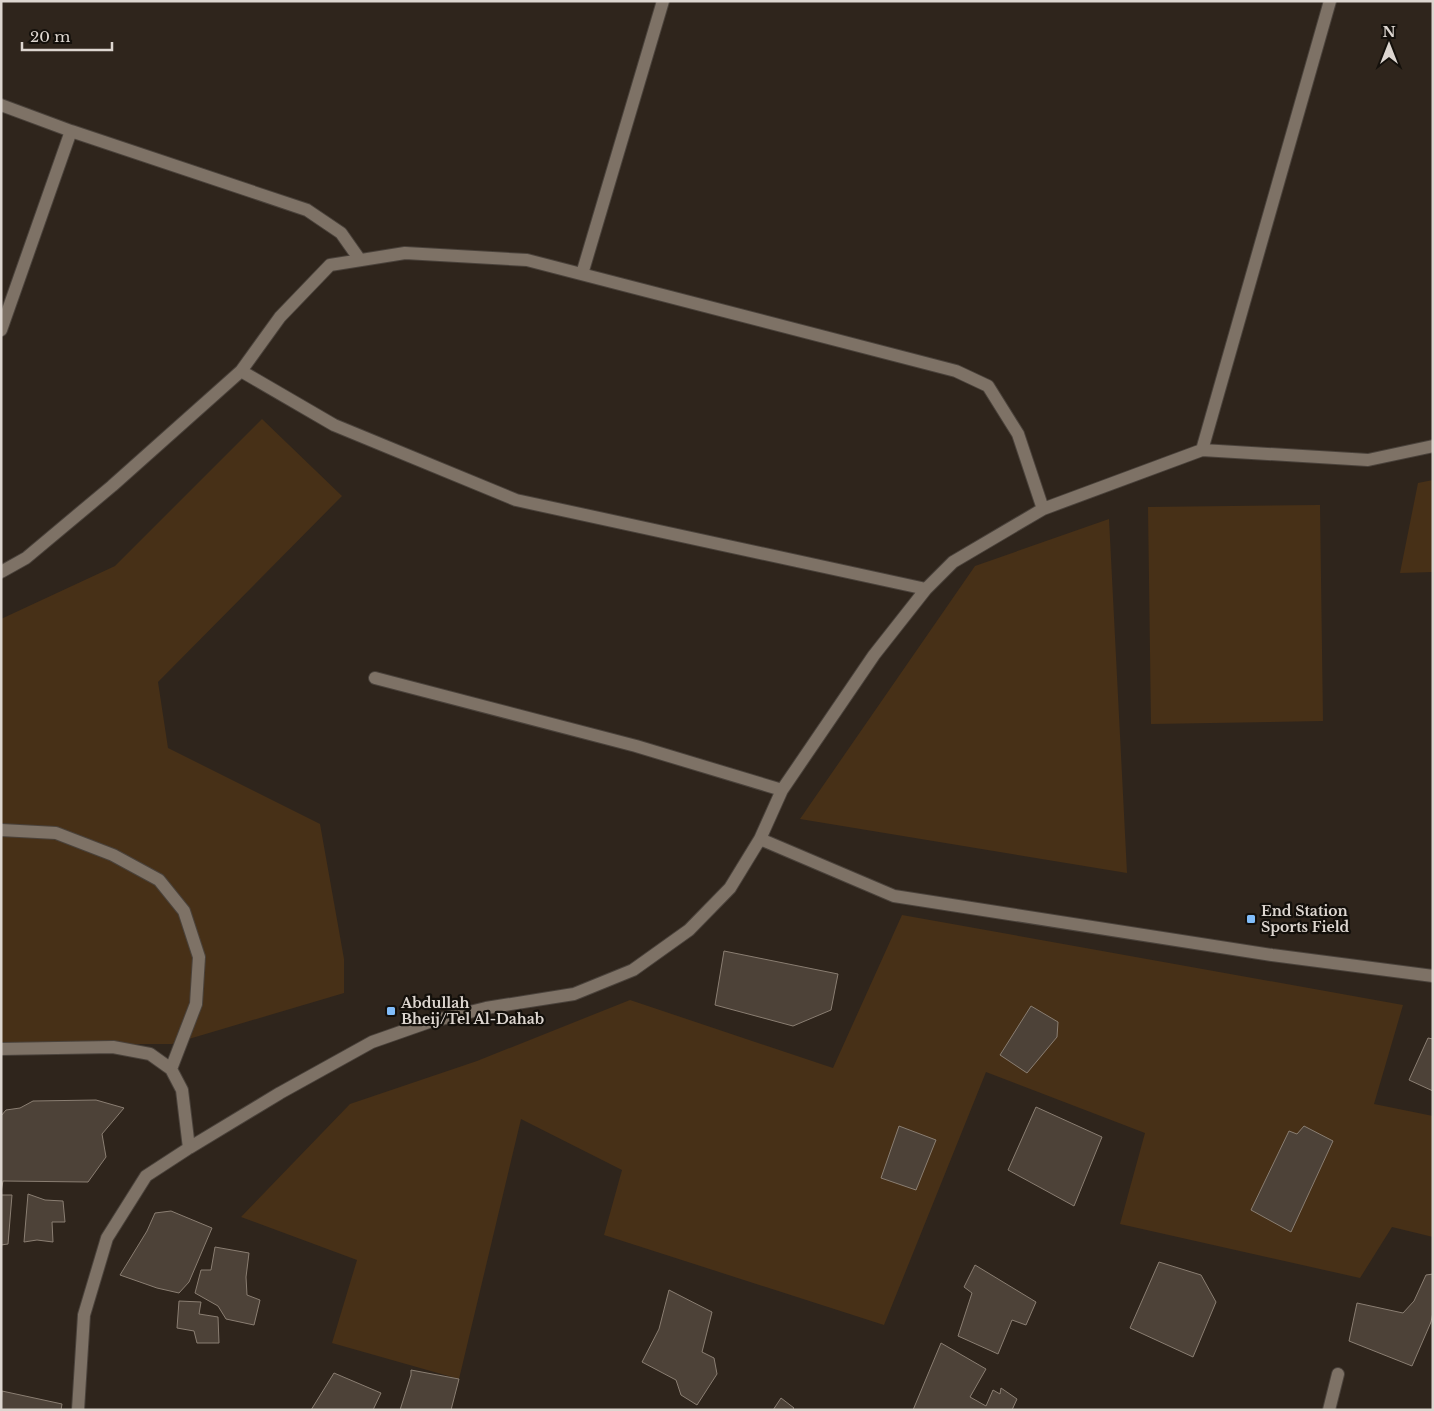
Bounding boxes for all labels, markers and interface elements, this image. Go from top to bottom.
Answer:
scale bar [22,20,112,52]
north arrow [1364,20,1414,70]
text: N [1382,23,1396,41]
text: 20 m [30,27,70,46]
place label: End Station Sports Field [1261,902,1350,936]
marker: End Station Sports Field [1245,913,1257,925]
place label: Abdullah Bheij/Tel Al-Dahab [400,994,544,1028]
marker: Abdullah Bheij/Tel Al-Dahab [385,1005,397,1017]

